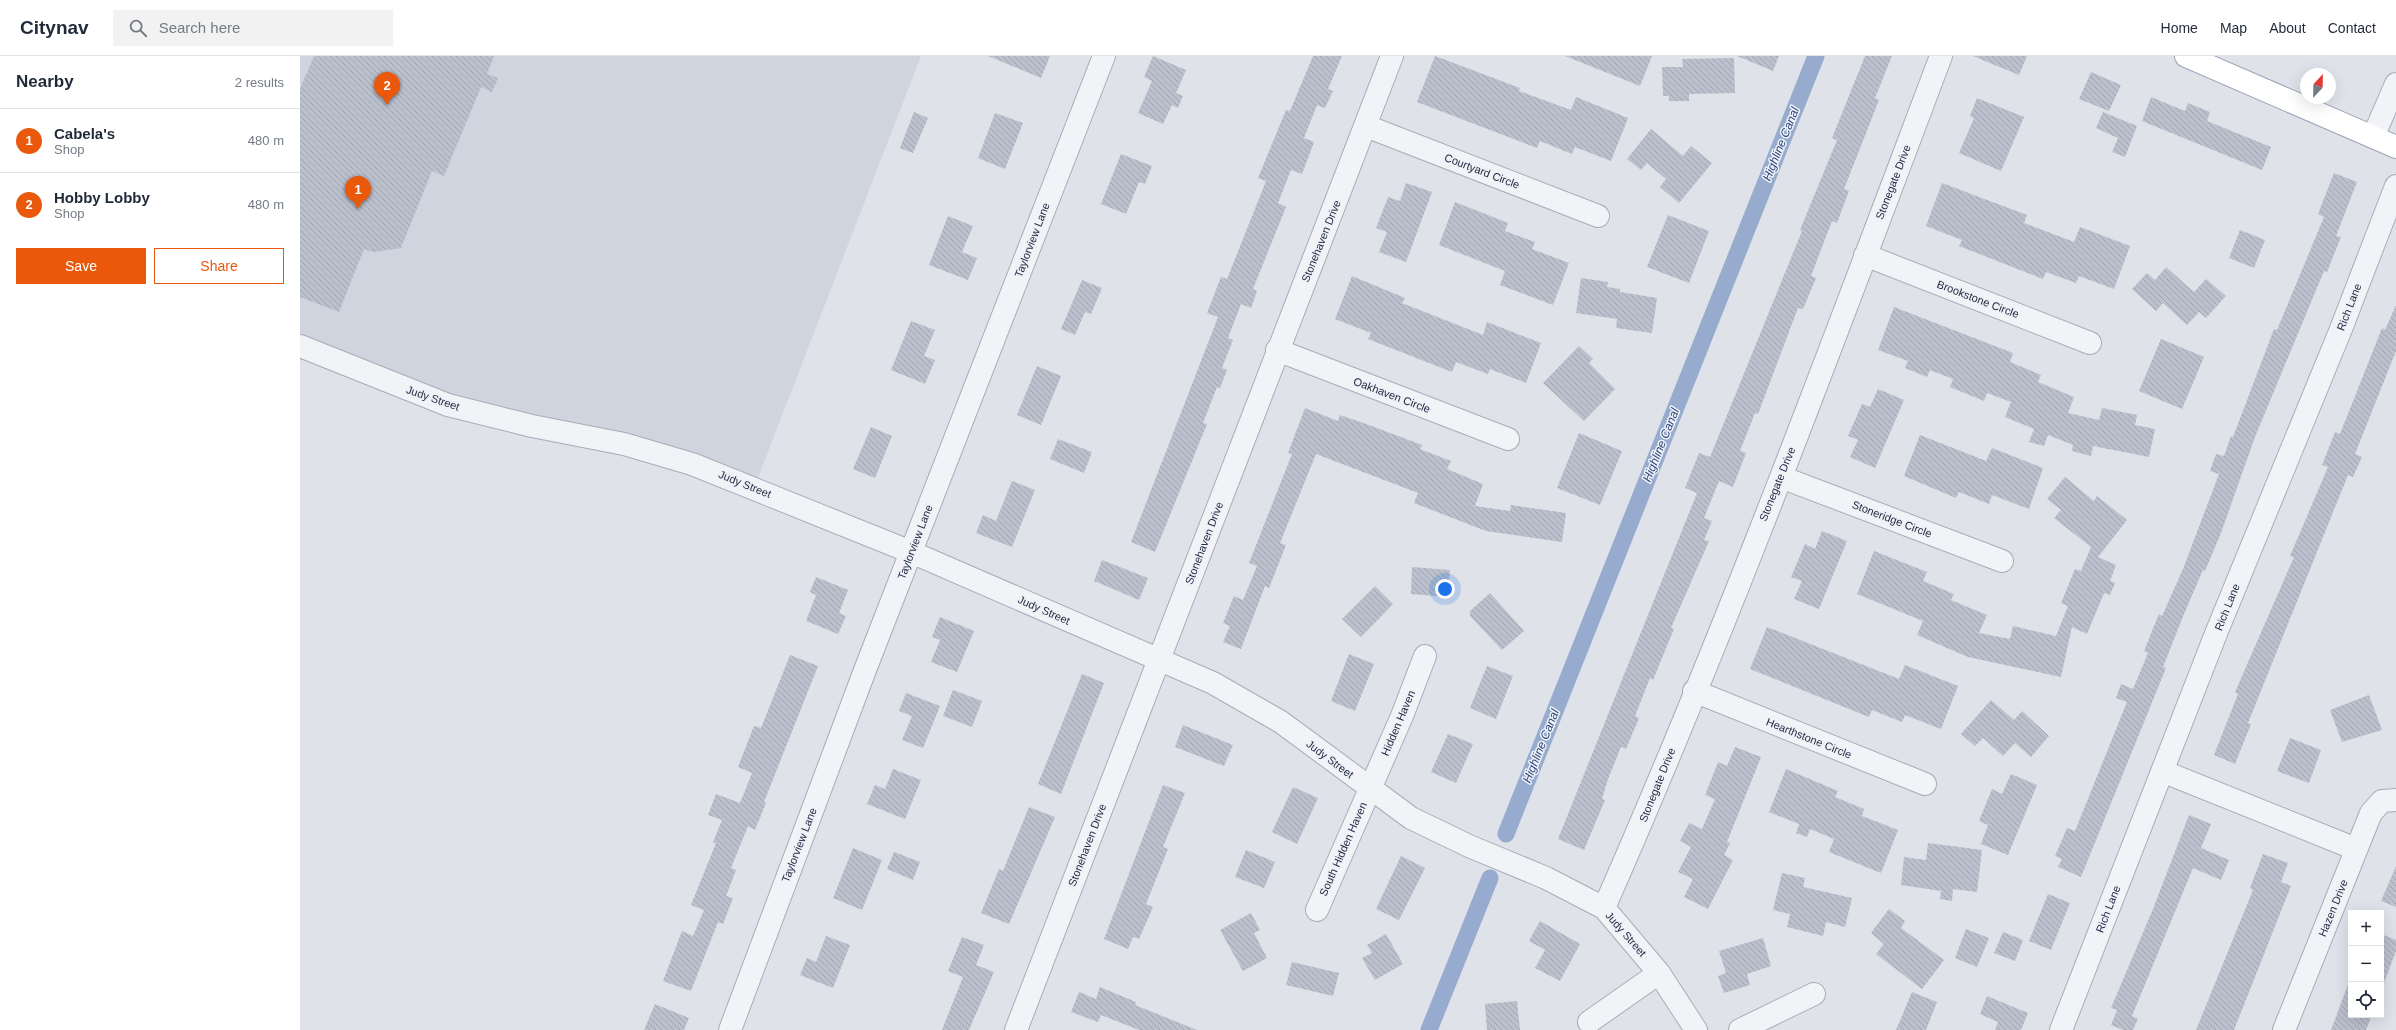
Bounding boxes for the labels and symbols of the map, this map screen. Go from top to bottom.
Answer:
north arrow [2300,68,2336,104]
pin: 2 [374,72,400,105]
water label: Highline Canal [1760,105,1802,183]
street label: Stonegate Drive [1873,143,1913,221]
street label: Courtyard Circle [1443,151,1521,191]
pin: 1 [345,176,371,209]
street label: Stonehaven Drive [1299,198,1343,284]
street label: Taylorview Lane [1012,201,1052,279]
street label: Brookstone Circle [1935,278,2021,320]
street label: Rich Lane [2335,282,2363,332]
street label: Oakhaven Circle [1352,375,1432,415]
street label: Judy Street [405,383,461,413]
water label: Highline Canal [1640,406,1682,484]
street label: Stonegate Drive [1757,445,1797,523]
street label: Judy Street [717,468,773,500]
street label: Stoneridge Circle [1850,498,1934,540]
street label: Stonehaven Drive [1183,500,1225,586]
street label: Taylorview Lane [895,503,935,581]
your location [1435,579,1455,599]
street label: Rich Lane [2212,582,2242,632]
street label: Judy Street [1016,593,1072,627]
street label: Hidden Haven [1379,689,1417,757]
water label: Highline Canal [1520,707,1562,785]
street label: Hearthstone Circle [1765,715,1853,761]
street label: Judy Street [1304,737,1356,781]
street label: Stonegate Drive [1637,746,1677,824]
street label: South Hidden Haven [1317,800,1369,898]
street label: Stonehaven Drive [1066,802,1108,888]
street label: Taylorview Lane [779,806,819,884]
street label: Hazen Drive [2316,878,2350,938]
street label: Rich Lane [2094,884,2122,934]
street label: Judy Street [1603,909,1649,959]

